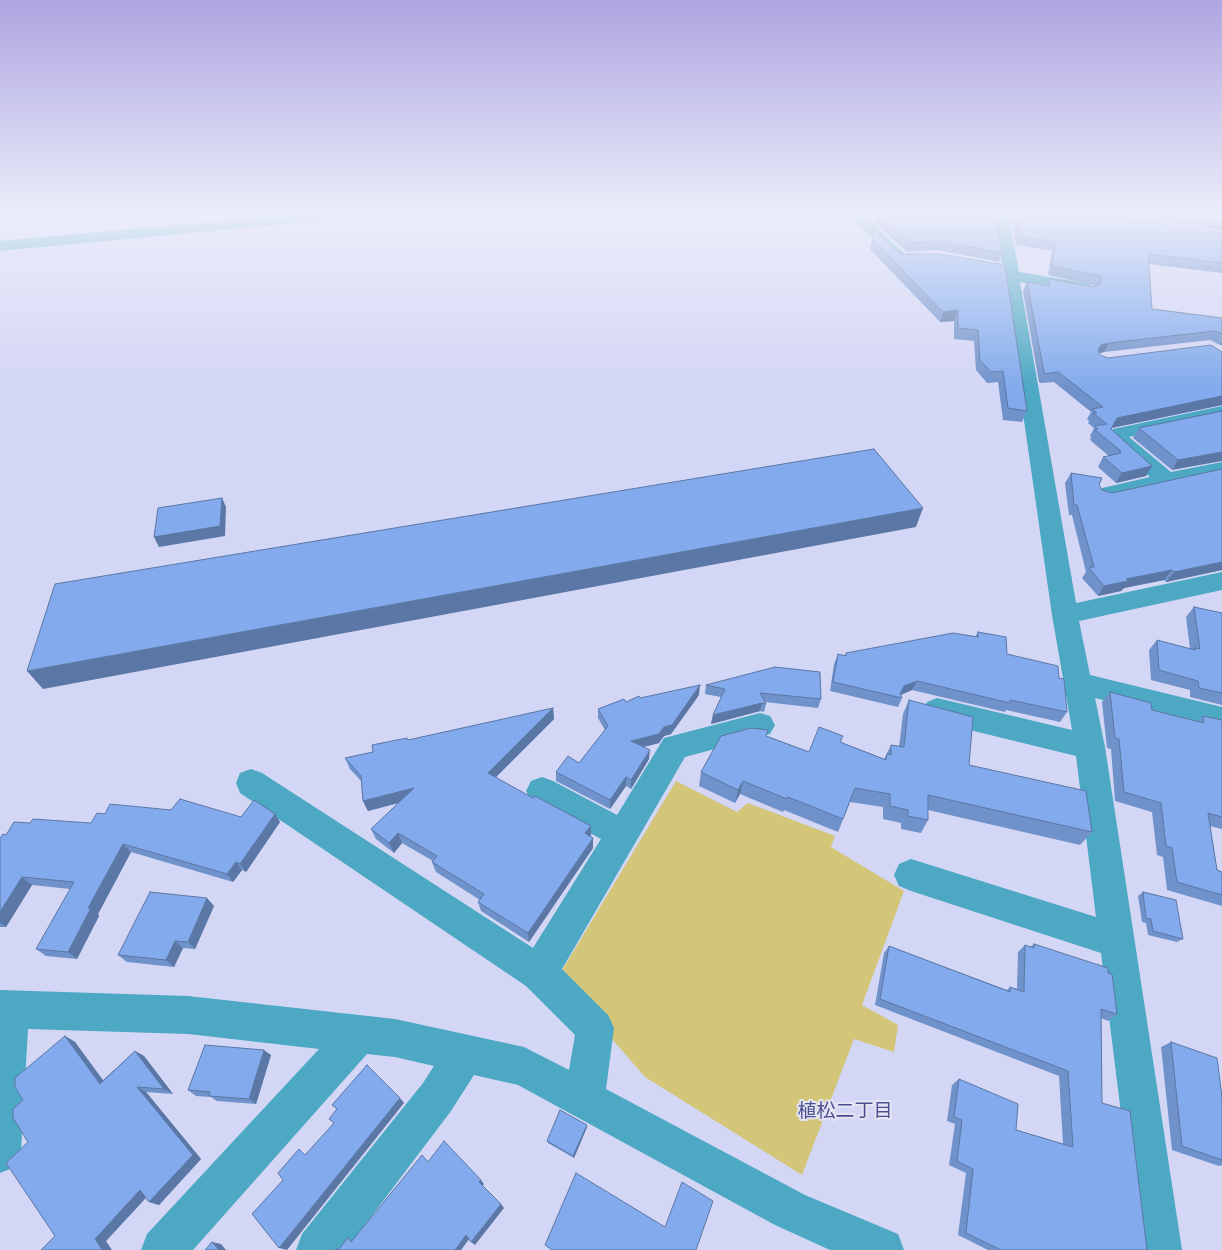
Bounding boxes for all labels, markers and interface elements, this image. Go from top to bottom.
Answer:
district label: 植松二丁目 [798,1101,892,1123]

